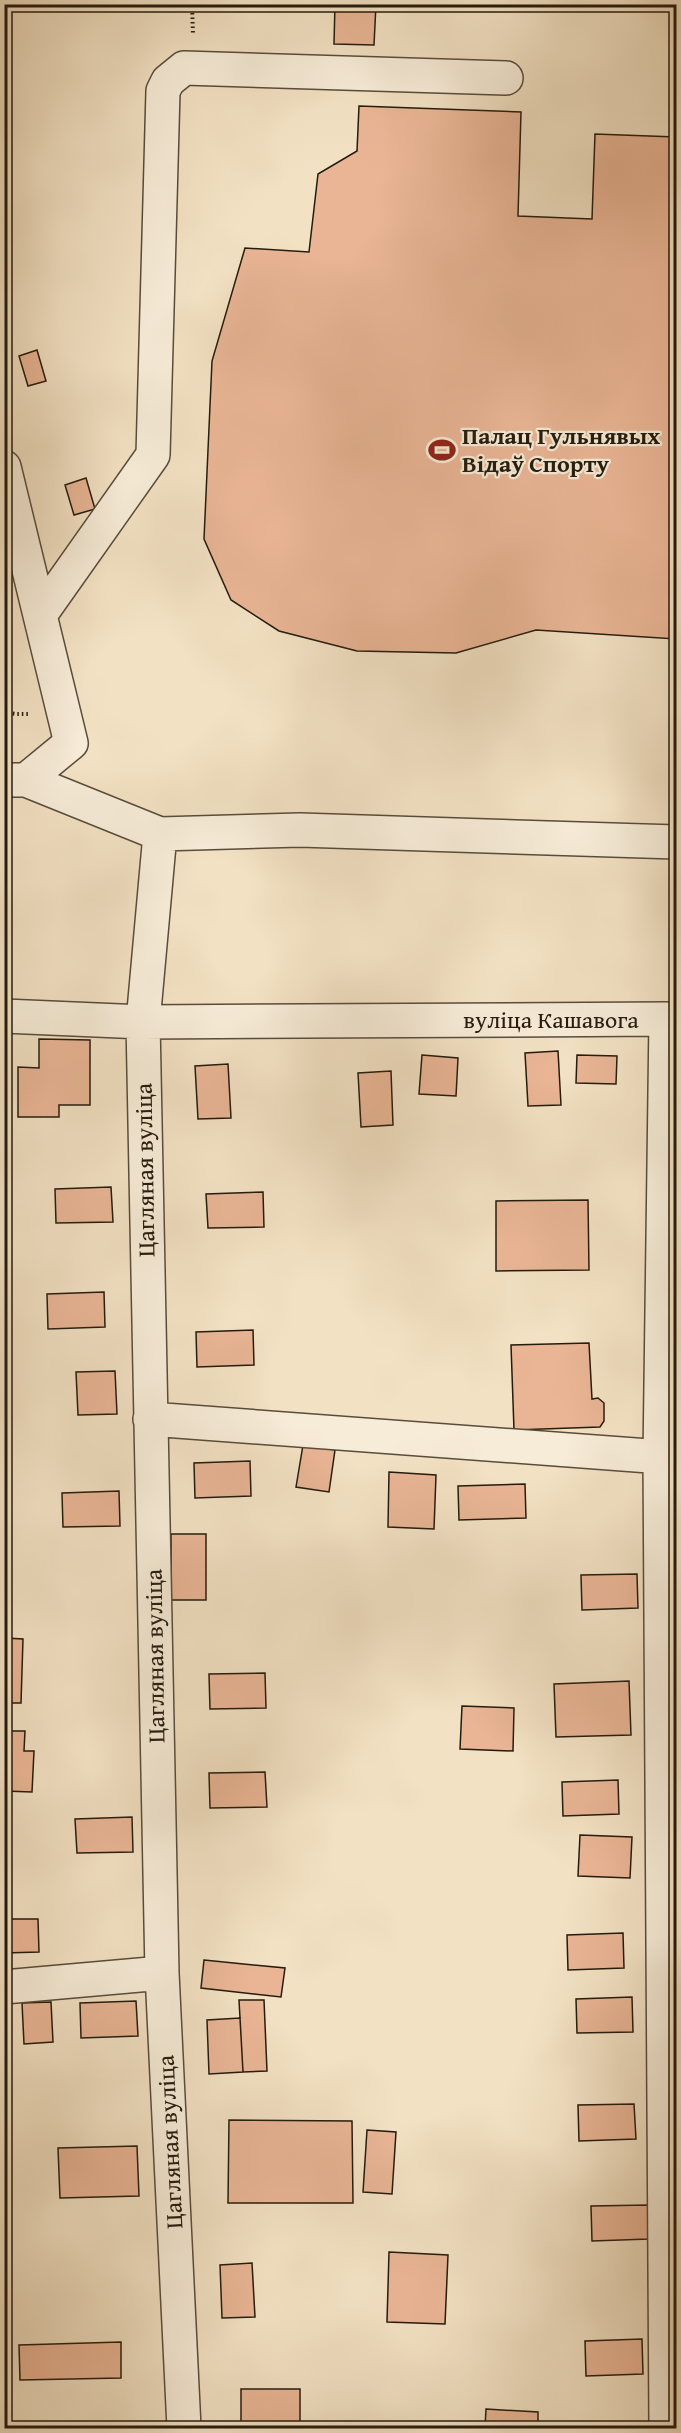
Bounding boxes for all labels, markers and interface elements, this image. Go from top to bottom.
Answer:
place label: Палац Гульнявых Відаў Спорту [462,418,660,481]
sports icon: Палац Гульнявых Відаў Спорту [427,435,457,465]
street label: вуліца Кашавога [463,1002,639,1037]
street label: Цагляная вуліца [125,1082,164,1257]
street label: Цагляная вуліца [135,1568,174,1743]
street label: Цагляная вуліца [147,2054,192,2230]

